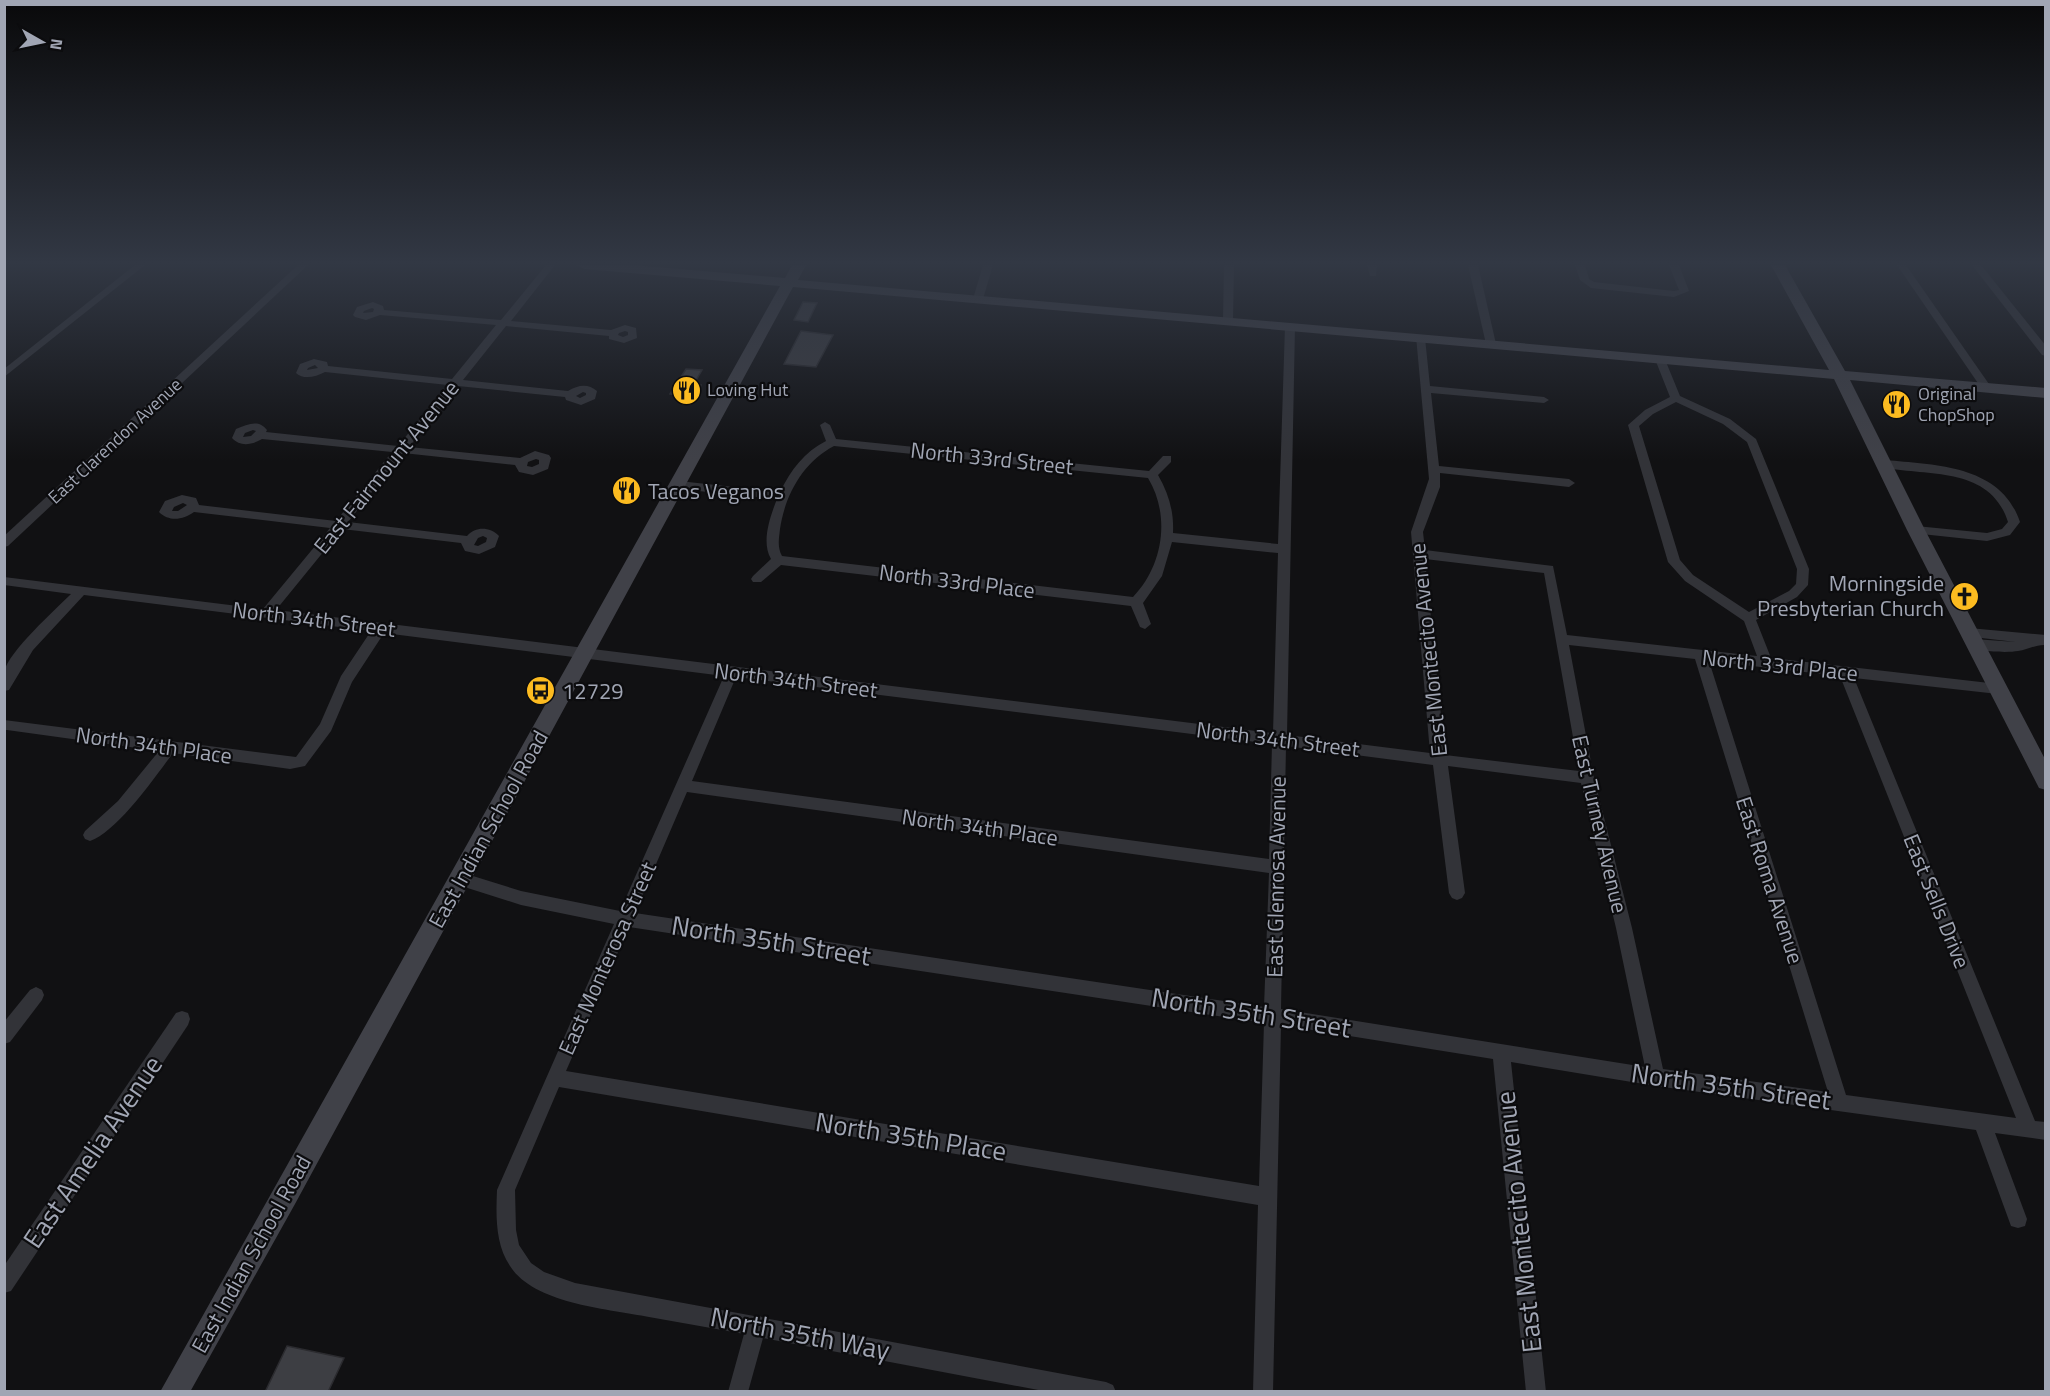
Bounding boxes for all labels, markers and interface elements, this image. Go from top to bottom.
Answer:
north arrow [12,12,72,72]
text: N [44,37,70,52]
street label: East Clarendon Avenue [42,371,188,510]
street label: East Fairmount Avenue [305,373,467,561]
restaurant icon: Loving Hut [670,374,702,406]
place label: Loving Hut [707,376,789,403]
place label: Original ChopShop [1918,380,1995,428]
restaurant icon: Original ChopShop [1881,388,1913,420]
street label: North 33rd Street [909,433,1075,483]
place label: Tacos Veganos [648,474,784,508]
restaurant icon: Tacos Veganos [611,475,643,507]
street label: East Montecito Avenue [1400,542,1456,758]
street label: North 33rd Place [877,555,1037,607]
place label: Morningside Presbyterian Church [1757,566,1944,625]
church icon: Morningside Presbyterian Church [1949,580,1981,612]
street label: North 34th Street [230,592,398,646]
street label: North 33rd Place [1700,640,1860,690]
street label: North 34th Street [712,653,880,707]
place label: 12729 [562,674,624,708]
bus stop icon: 12729 [525,675,557,707]
street label: North 34th Street [1194,712,1362,766]
street label: North 34th Place [74,717,234,773]
street label: East Indian School Road [419,724,557,934]
street label: East Turney Avenue [1563,732,1637,916]
street label: East Glenrosa Avenue [1257,776,1295,978]
street label: East Roma Avenue [1727,792,1813,968]
street label: North 34th Place [900,799,1060,855]
street label: East Sells Drive [1895,829,1979,973]
street label: East Monterosa Street [549,856,665,1060]
street label: North 35th Street [669,904,874,976]
street label: North 35th Street [1149,976,1354,1048]
street label: East Amelia Avenue [12,1047,172,1256]
street label: North 35th Street [1629,1051,1834,1120]
street label: East Montecito Avenue [1483,1089,1552,1355]
street label: North 35th Place [813,1100,1010,1171]
street label: East Indian School Road [182,1149,320,1359]
street label: North 35th Way [707,1295,893,1370]

